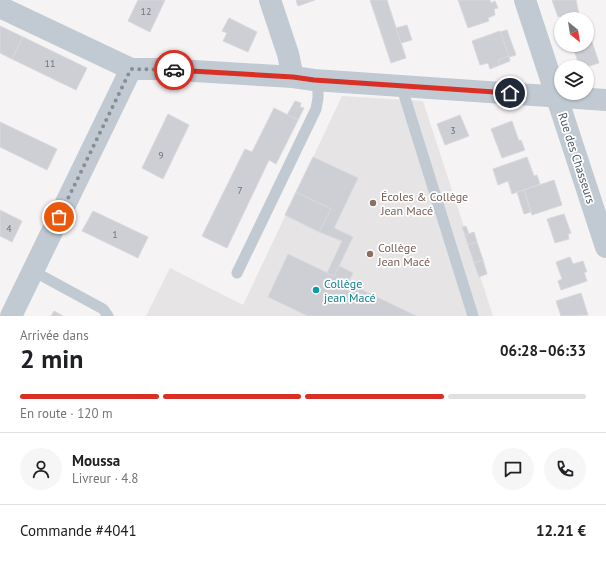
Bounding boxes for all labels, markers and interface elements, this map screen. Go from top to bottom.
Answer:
house number: 12 [141,5,151,18]
north arrow [554,12,594,52]
map controls [554,12,594,100]
courier [154,50,194,90]
house number: 11 [45,57,55,70]
icon: car [163,59,185,81]
button: layers [554,60,594,100]
pin [493,76,527,110]
icon: home [499,82,521,104]
street label: Rue des Chasseurs [555,111,599,205]
house number: 3 [450,124,456,137]
house number: 9 [158,149,164,162]
house number: 7 [237,184,243,197]
place label: Écoles & Collège Jean Macé [380,189,468,218]
marker: Écoles & Collège Jean Macé [368,198,378,208]
pin [42,200,76,234]
icon: bag [48,206,70,228]
house number: 4 [6,222,12,235]
house number: 1 [112,228,118,241]
place label: Collège Jean Macé [377,240,430,269]
marker: Collège Jean Macé [365,249,375,259]
place label: Collège jean Macé [324,276,376,305]
marker: Collège jean Macé [311,285,321,295]
text: Arrivée dans [20,327,89,344]
text: 06:28–06:33 [500,341,586,360]
text: 2 min [20,342,83,375]
text: En route · 120 m [20,405,113,422]
button: person [20,448,62,490]
button: chat [492,448,534,490]
button: phone [544,448,586,490]
text: Moussa [72,451,120,470]
text: Livreur · 4.8 [72,470,138,487]
text: Commande #4041 [20,521,137,540]
text: 12.21 € [536,521,586,540]

